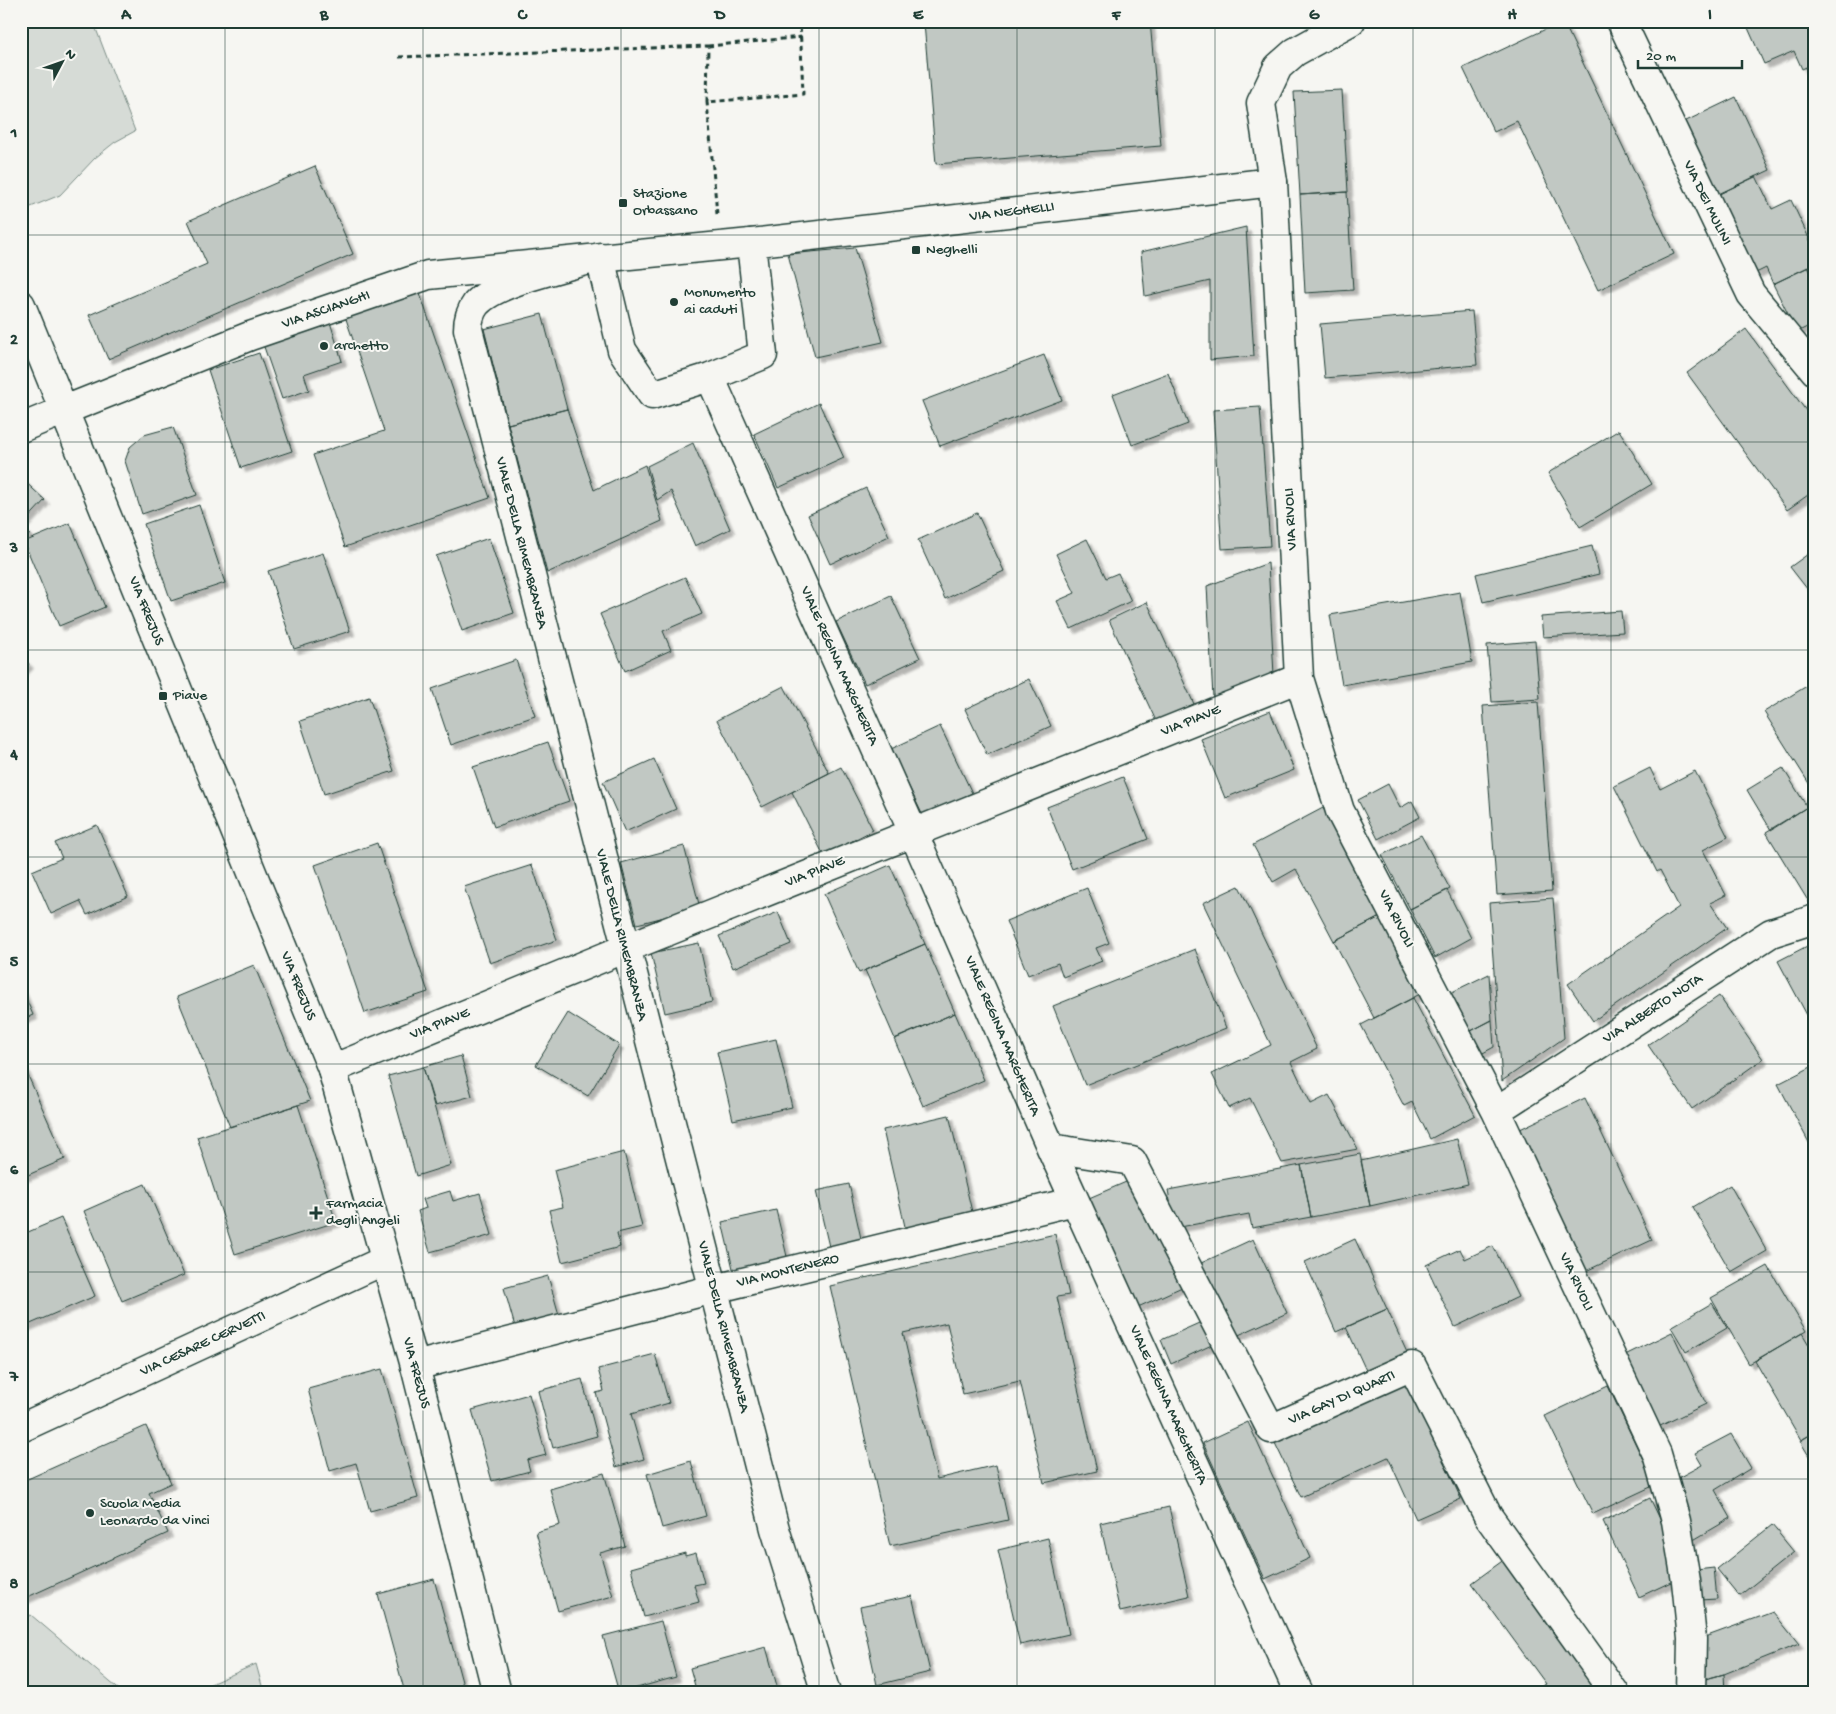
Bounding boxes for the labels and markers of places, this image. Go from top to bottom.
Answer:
place label: Stazione Orbassano [633,185,698,220]
marker: Stazione Orbassano [617,197,629,209]
place label: Neghelli [926,241,978,259]
marker: Neghelli [910,244,922,256]
place label: Monumento ai caduti [684,284,756,319]
marker: Monumento ai caduti [668,296,680,308]
place label: archetto [334,337,389,355]
marker: archetto [318,340,330,352]
place label: Piave [172,687,207,705]
marker: Piave [157,690,169,702]
place label: Farmacia degli Angeli [325,1195,400,1230]
marker: Farmacia degli Angeli [310,1207,322,1219]
place label: Scuola Media Leonardo da Vinci [100,1495,210,1530]
marker: Scuola Media Leonardo da Vinci [84,1507,96,1519]

